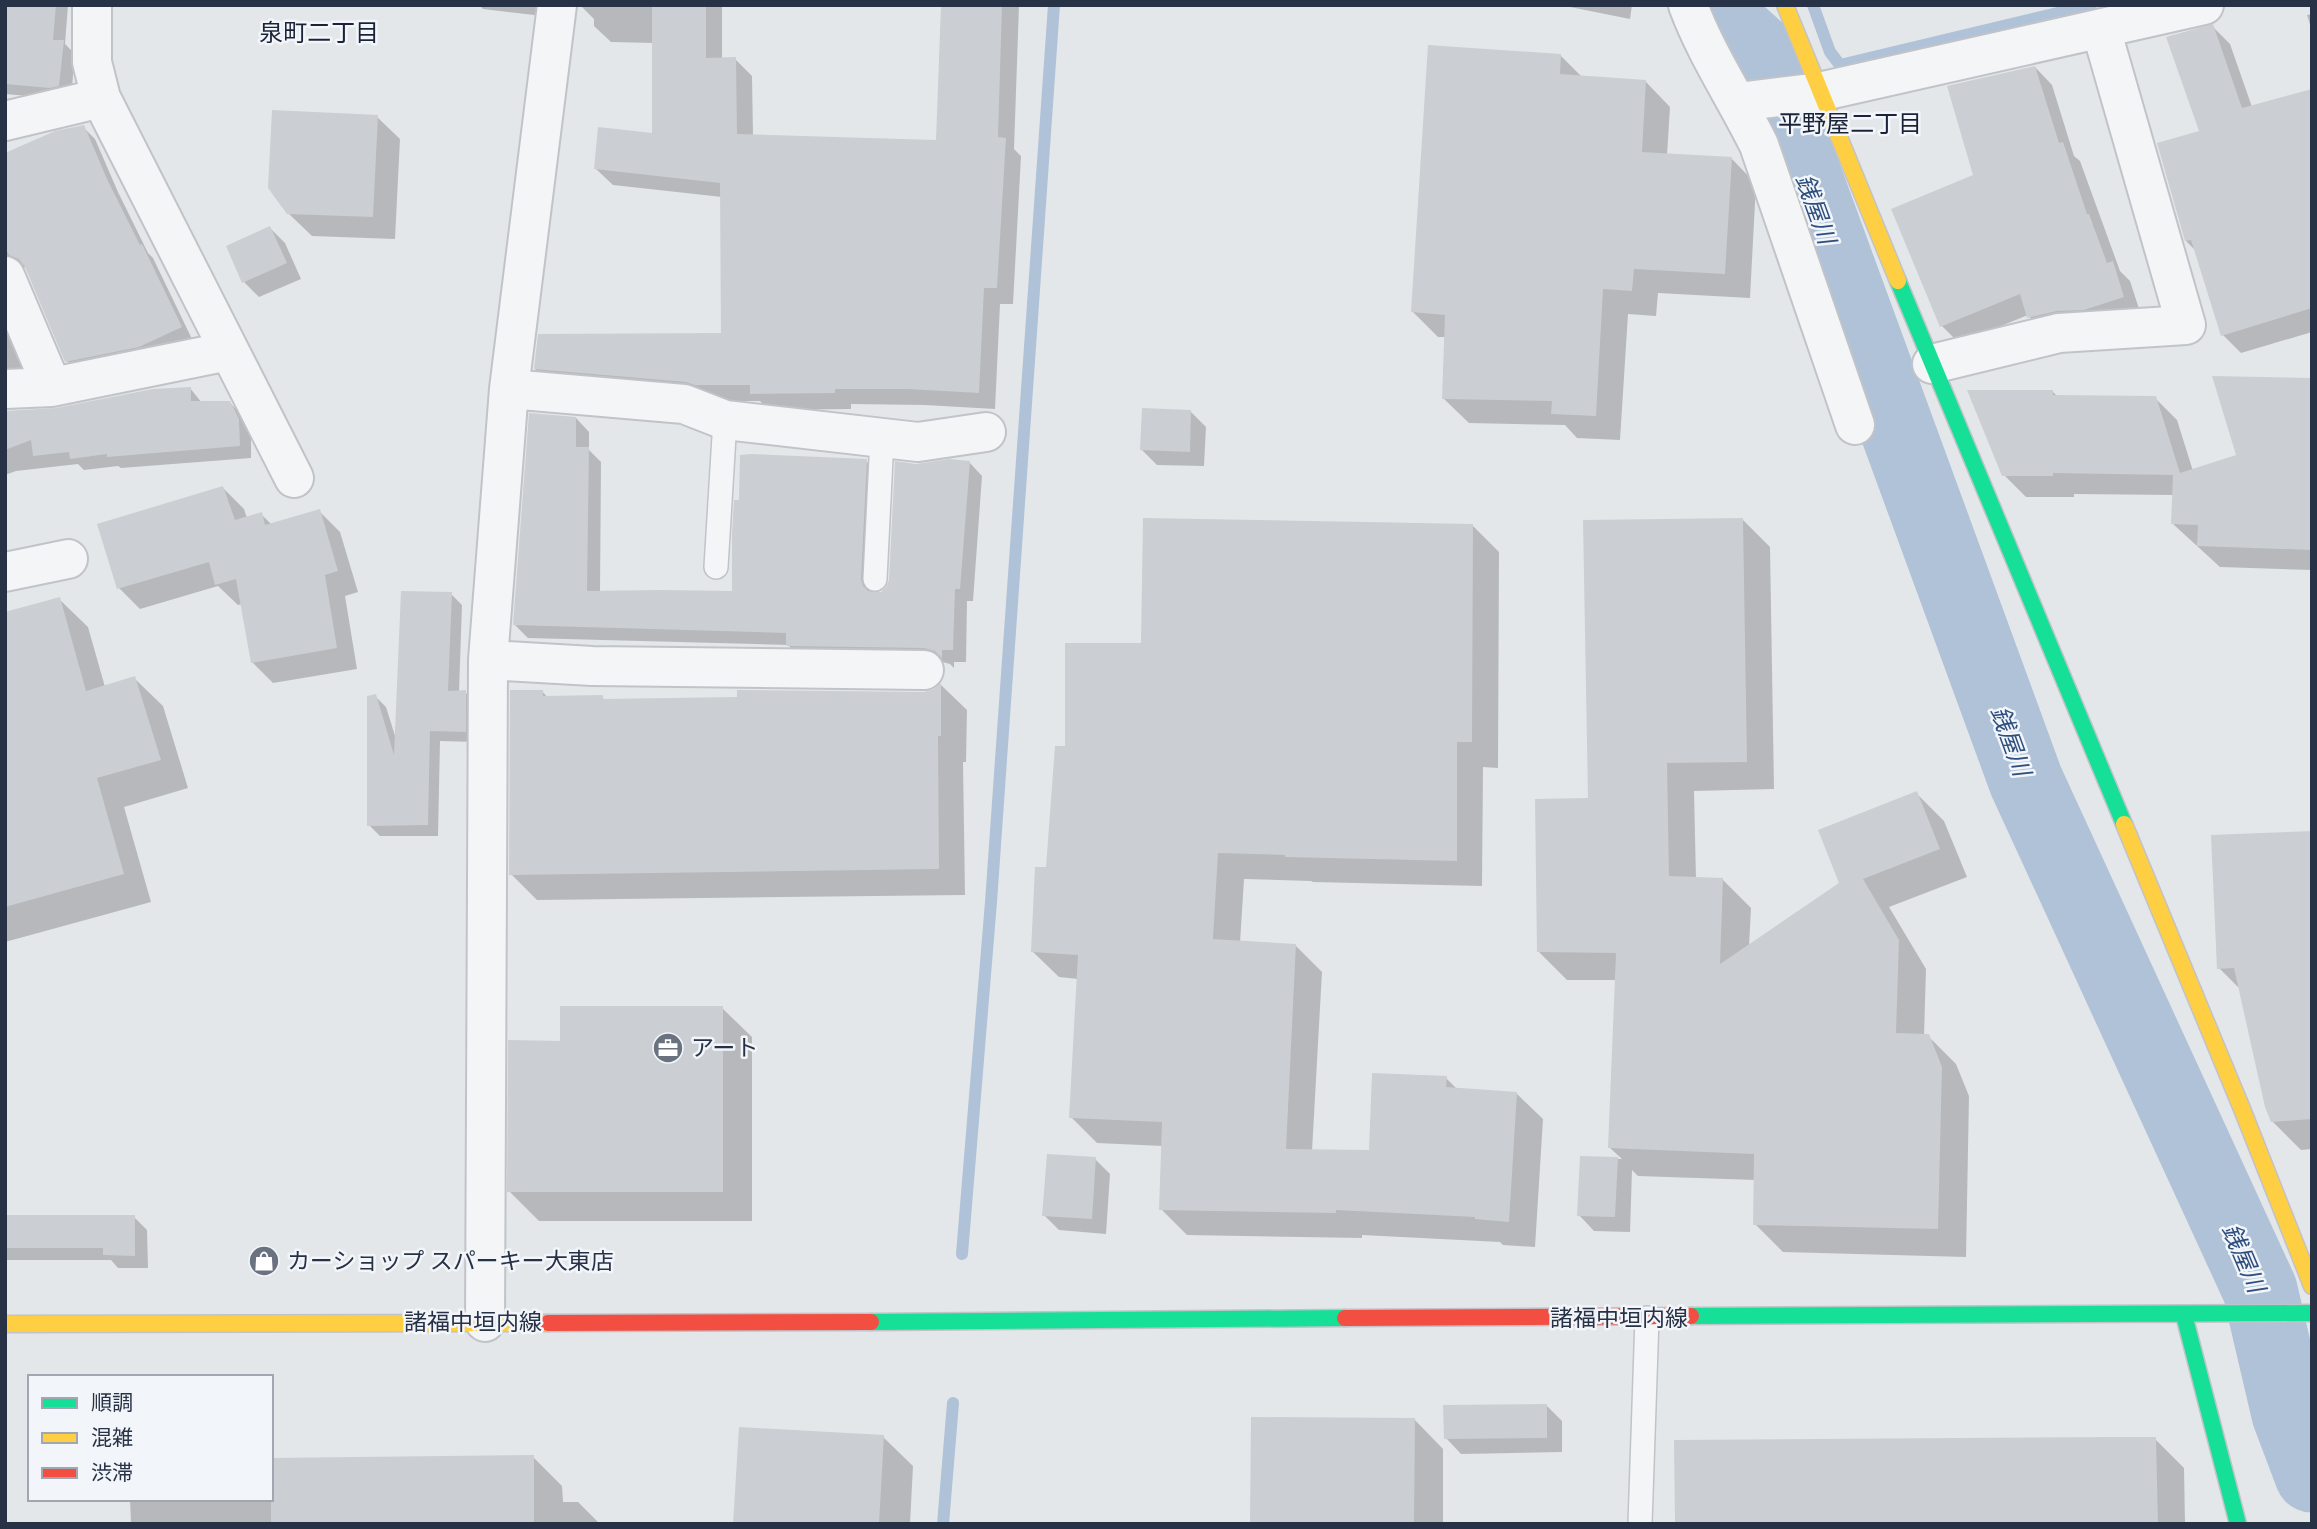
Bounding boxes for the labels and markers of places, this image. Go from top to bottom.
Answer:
office icon: アート [651,1031,685,1065]
place label: アート [691,1034,759,1062]
shop icon: カーショップ スパーキー大東店 [247,1244,281,1278]
place label: カーショップ スパーキー大東店 [287,1247,614,1275]

